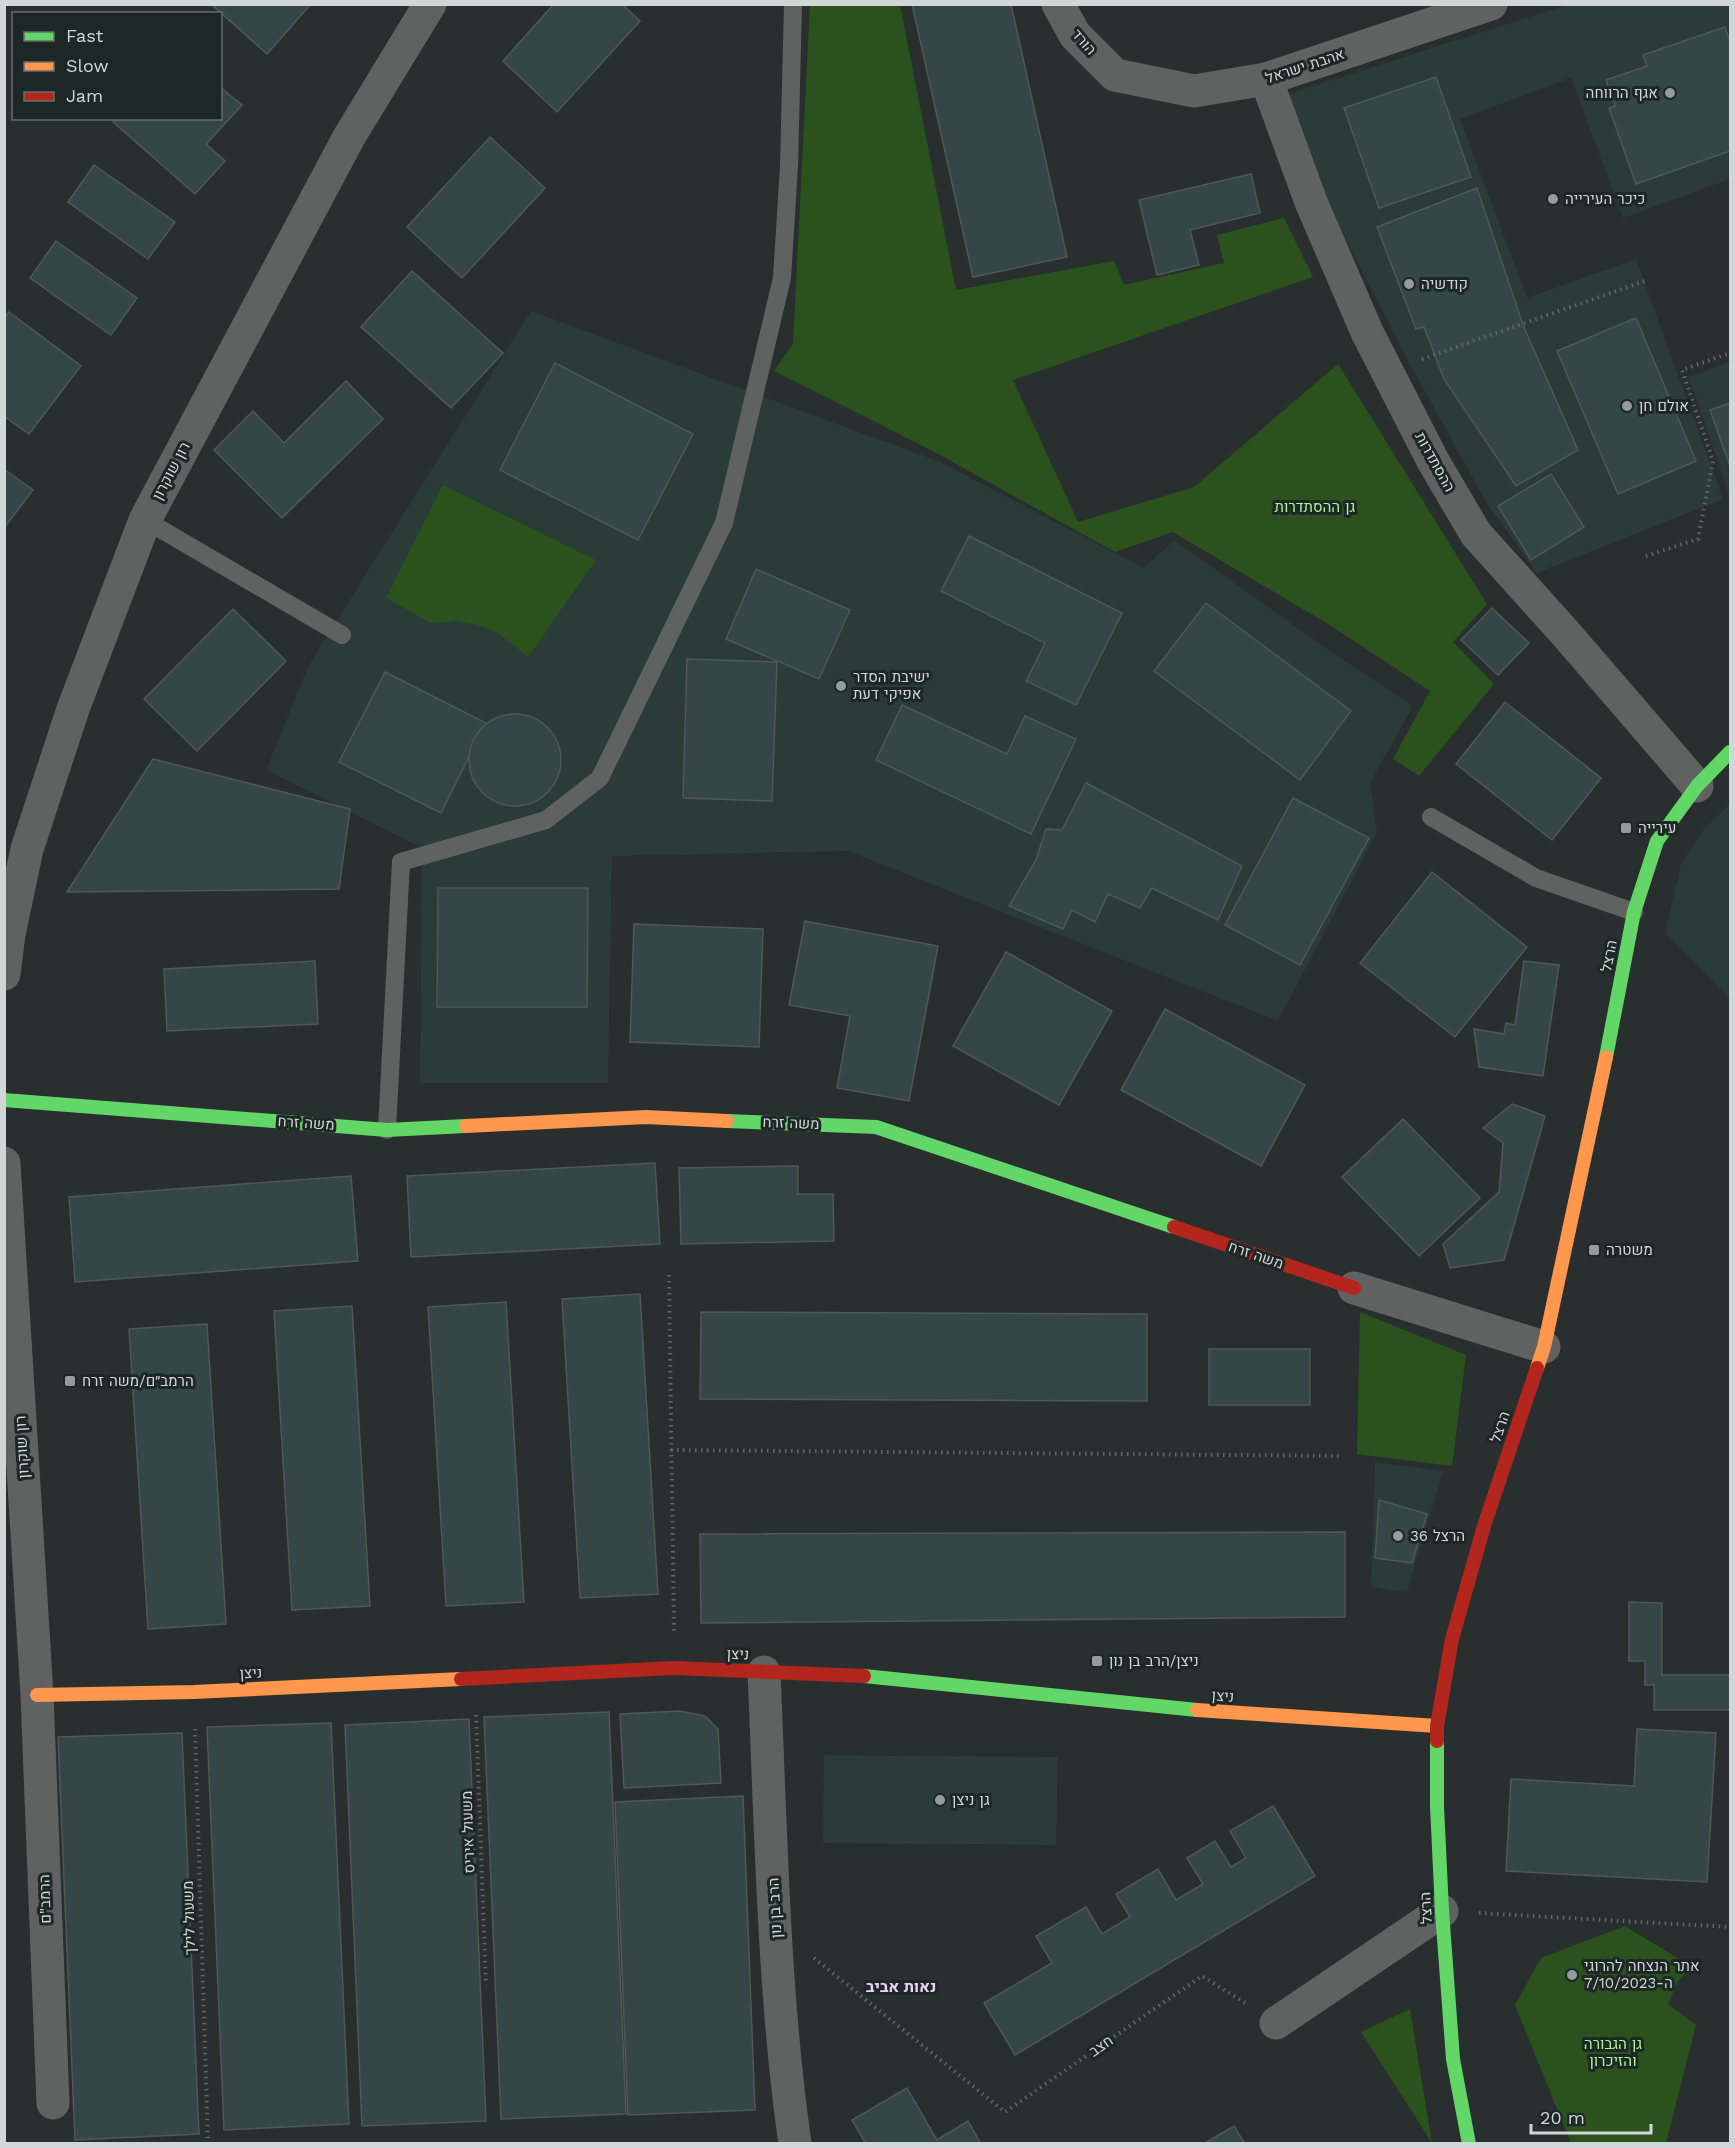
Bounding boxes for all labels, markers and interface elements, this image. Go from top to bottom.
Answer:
legend [12,12,222,120]
text: Fast [66,25,104,46]
street label: הורד [1068,25,1100,59]
street label: אהבת ישראל [1263,45,1347,87]
text: Slow [66,55,109,76]
place label: אגף הרווחה [1586,84,1658,102]
text: Jam [66,85,103,106]
marker: אגף הרווחה [1663,86,1677,100]
place label: כיכר העירייה [1565,190,1645,208]
marker: כיכר העירייה [1546,192,1560,206]
place label: קודשיה [1421,275,1468,293]
marker: קודשיה [1402,277,1416,291]
place label: אולם חן [1639,397,1689,415]
marker: אולם חן [1620,399,1634,413]
street label: ההסתדרות [1411,429,1459,495]
street label: רון שוקרון [148,439,194,503]
park label: גן ההסתדרות [1275,498,1356,516]
place label: ישיבת הסדר אפיקי דעת [853,668,930,703]
marker: ישיבת הסדר אפיקי דעת [834,679,848,693]
place label: עירייה [1638,819,1676,837]
marker: עירייה [1619,821,1633,835]
street label: הרצל [1597,939,1621,973]
street label: משה זרח [277,1112,335,1134]
street label: משה זרח [762,1113,820,1133]
street label: משה זרח [1226,1237,1286,1273]
place label: משטרה [1606,1241,1653,1259]
marker: משטרה [1587,1243,1601,1257]
place label: הרמב״ם/משה זרח [82,1372,194,1390]
marker: הרמב״ם/משה זרח [63,1374,77,1388]
street label: הרצל [1486,1409,1514,1445]
street label: רון שוקרון [11,1415,33,1479]
place label: הרצל 36 [1410,1527,1465,1545]
marker: הרצל 36 [1391,1529,1405,1543]
street label: ניצן [726,1644,750,1664]
place label: ניצן/הרב בן נון [1109,1652,1199,1670]
marker: ניצן/הרב בן נון [1090,1654,1104,1668]
street label: ניצן [239,1663,263,1683]
street label: ניצן [1211,1686,1235,1706]
street label: משעול איריס [458,1790,478,1874]
place label: גן ניצן [952,1791,990,1809]
marker: גן ניצן [933,1793,947,1807]
street label: הרמב"ם [35,1874,55,1924]
street label: הרב בן נון [764,1877,786,1939]
street label: משעול לילך [179,1880,199,1956]
street label: הרצל [1416,1892,1436,1924]
place label: אתר הנצחה להרוגי ה-7/10/2023 [1584,1957,1700,1992]
marker: אתר הנצחה להרוגי ה-7/10/2023 [1565,1968,1579,1982]
district label: נאות אביב [866,1977,936,1996]
street label: חצב [1086,2031,1116,2061]
park label: גן הגבורה והזיכרון [1584,2035,1642,2070]
scale bar [1531,2097,1651,2135]
text: 20 m [1540,2107,1585,2128]

